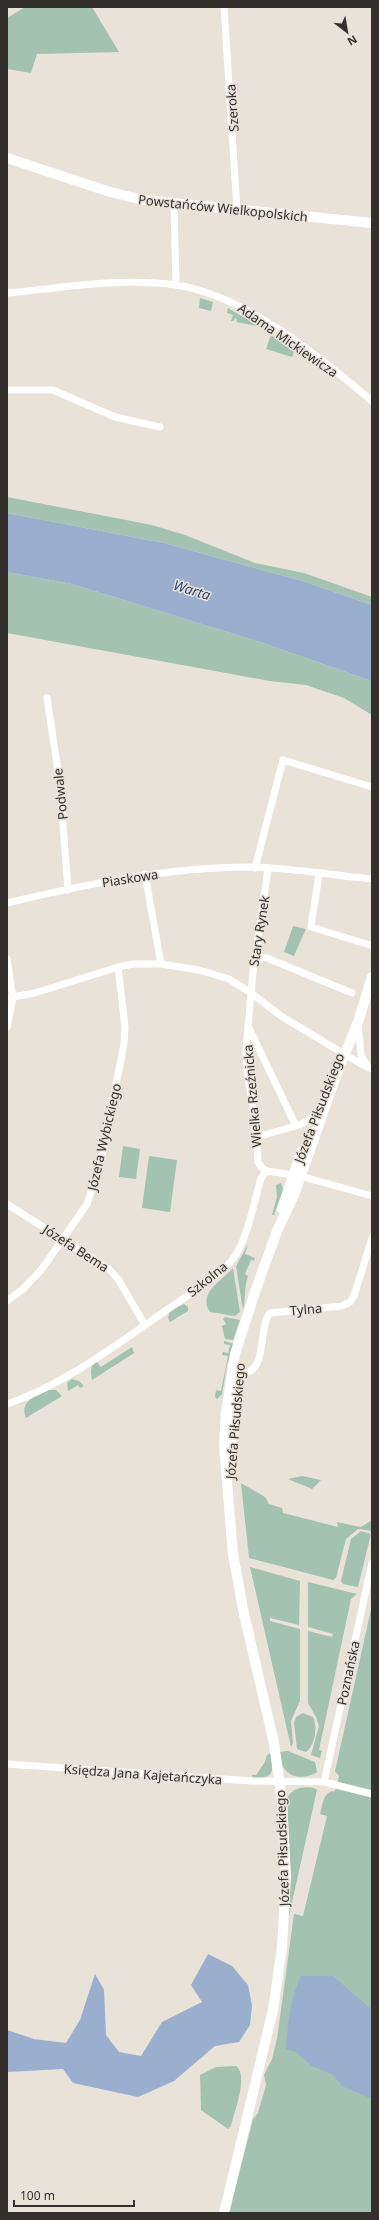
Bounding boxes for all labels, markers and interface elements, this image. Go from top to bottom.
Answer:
north arrow [327,12,367,52]
text: N [345,32,360,50]
street label: Szeroka [221,84,243,132]
street label: Powstańców Wielkopolskich [137,190,309,226]
street label: Adama Mickiewicza [234,299,342,381]
water label: Warta [171,575,213,604]
street label: Podwale [48,767,72,821]
street label: Piaskowa [101,865,159,891]
street label: Stary Rynek [245,894,273,968]
street label: Wielka Rzeźnicka [239,1044,265,1148]
street label: Józefa Piłsudskiego [289,1050,348,1167]
street label: Józefa Wybickiego [82,1081,125,1194]
street label: Józefa Bema [38,1219,112,1276]
street label: Szkolna [183,1257,231,1301]
street label: Tylna [289,1299,323,1319]
street label: Józefa Piłsudskiego [221,1362,249,1482]
street label: Poznańska [332,1639,364,1707]
street label: Księdza Jana Kajetańczyka [63,1759,223,1789]
street label: Józefa Piłsudskiego [271,1789,293,1908]
scale bar [14,2182,134,2208]
text: 100 m [20,2187,55,2204]

